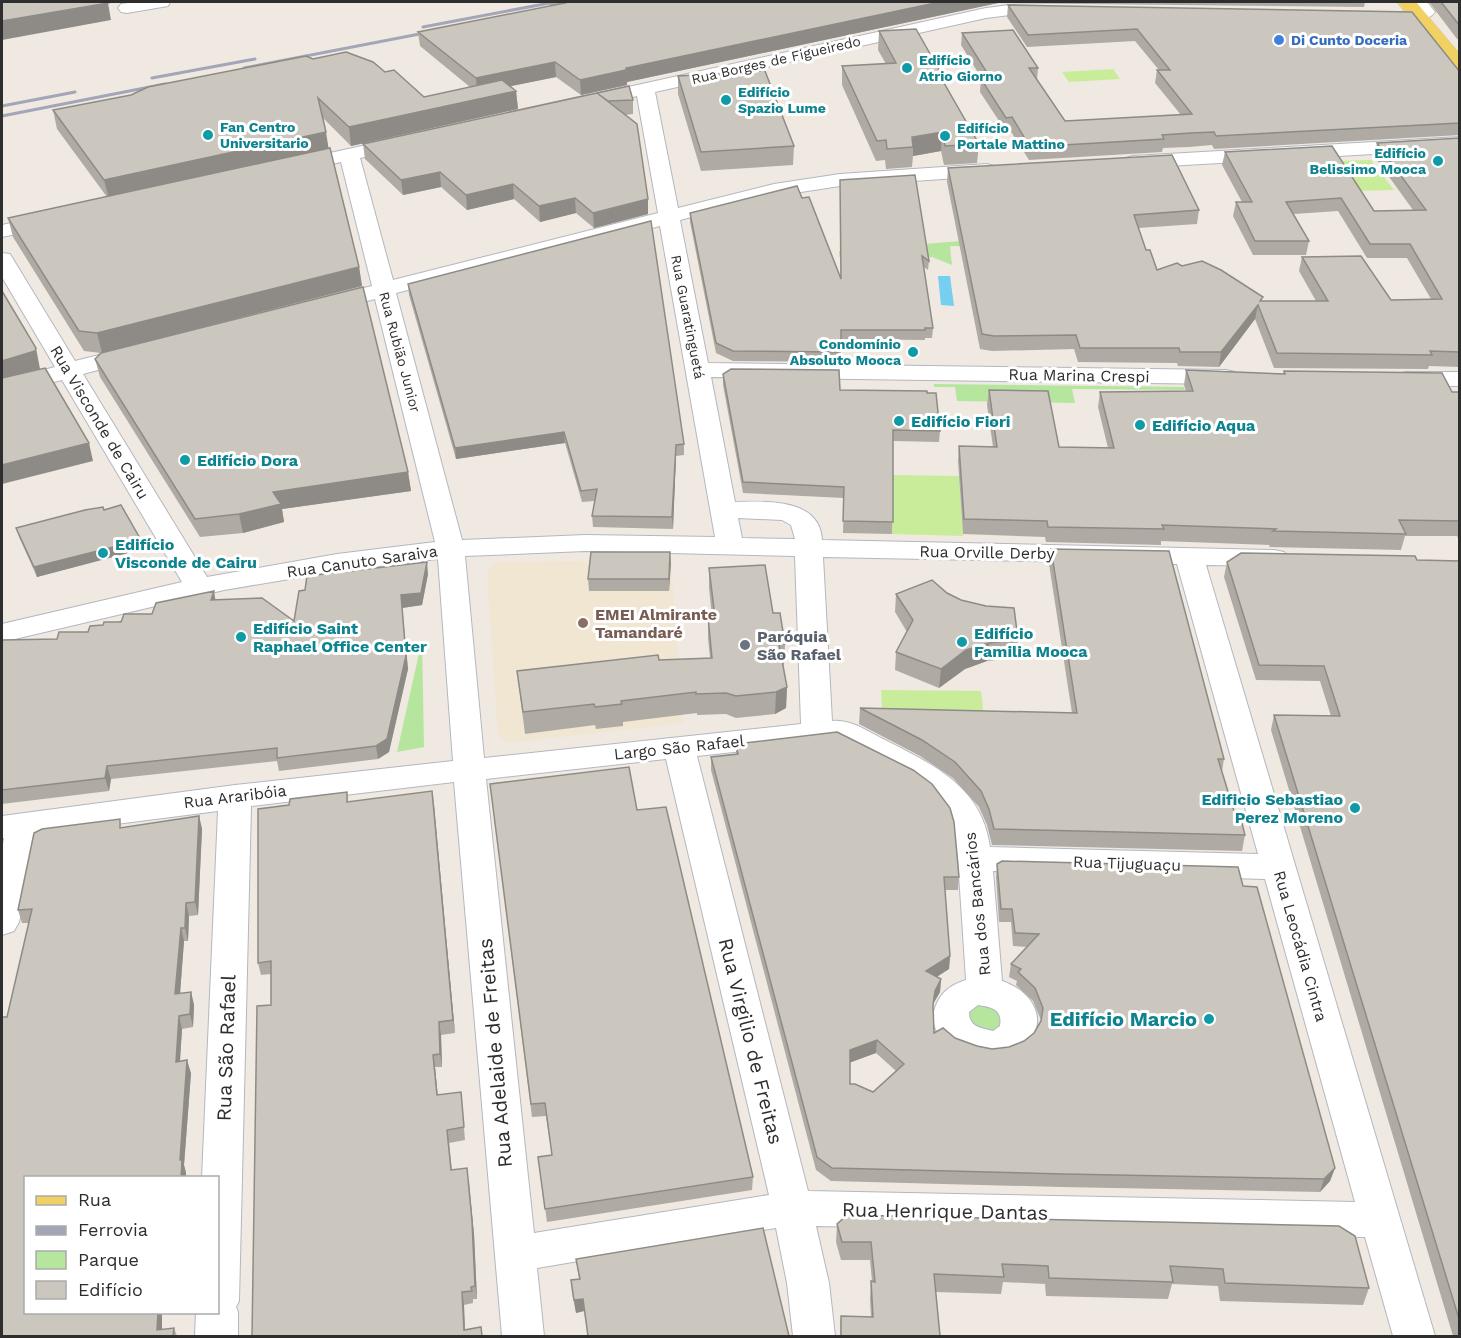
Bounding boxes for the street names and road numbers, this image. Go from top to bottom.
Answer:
street label: Rua Borges de Figueiredo [690,33,862,87]
street label: Rua Guaratinguetá [668,254,708,380]
street label: Rua Rubião Junior [376,290,424,414]
street label: Rua Visconde de Cairu [46,342,153,502]
street label: Rua Marina Crespi [1008,365,1150,386]
street label: Rua Canuto Saraiva [285,542,439,581]
street label: Rua Orville Derby [919,542,1056,563]
street label: Largo São Rafael [613,731,745,764]
street label: Rua Araribóia [183,781,288,812]
street label: Rua dos Bancários [961,831,994,977]
street label: Rua Tijuguaçu [1073,852,1181,875]
street label: Rua Leocádia Cintra [1270,868,1331,1024]
street label: Rua Virgilio de Freitas [714,935,788,1147]
street label: Rua Adelaide de Freitas [473,937,517,1169]
street label: Rua São Rafael [211,974,241,1122]
street label: Rua Henrique Dantas [842,1197,1048,1225]

